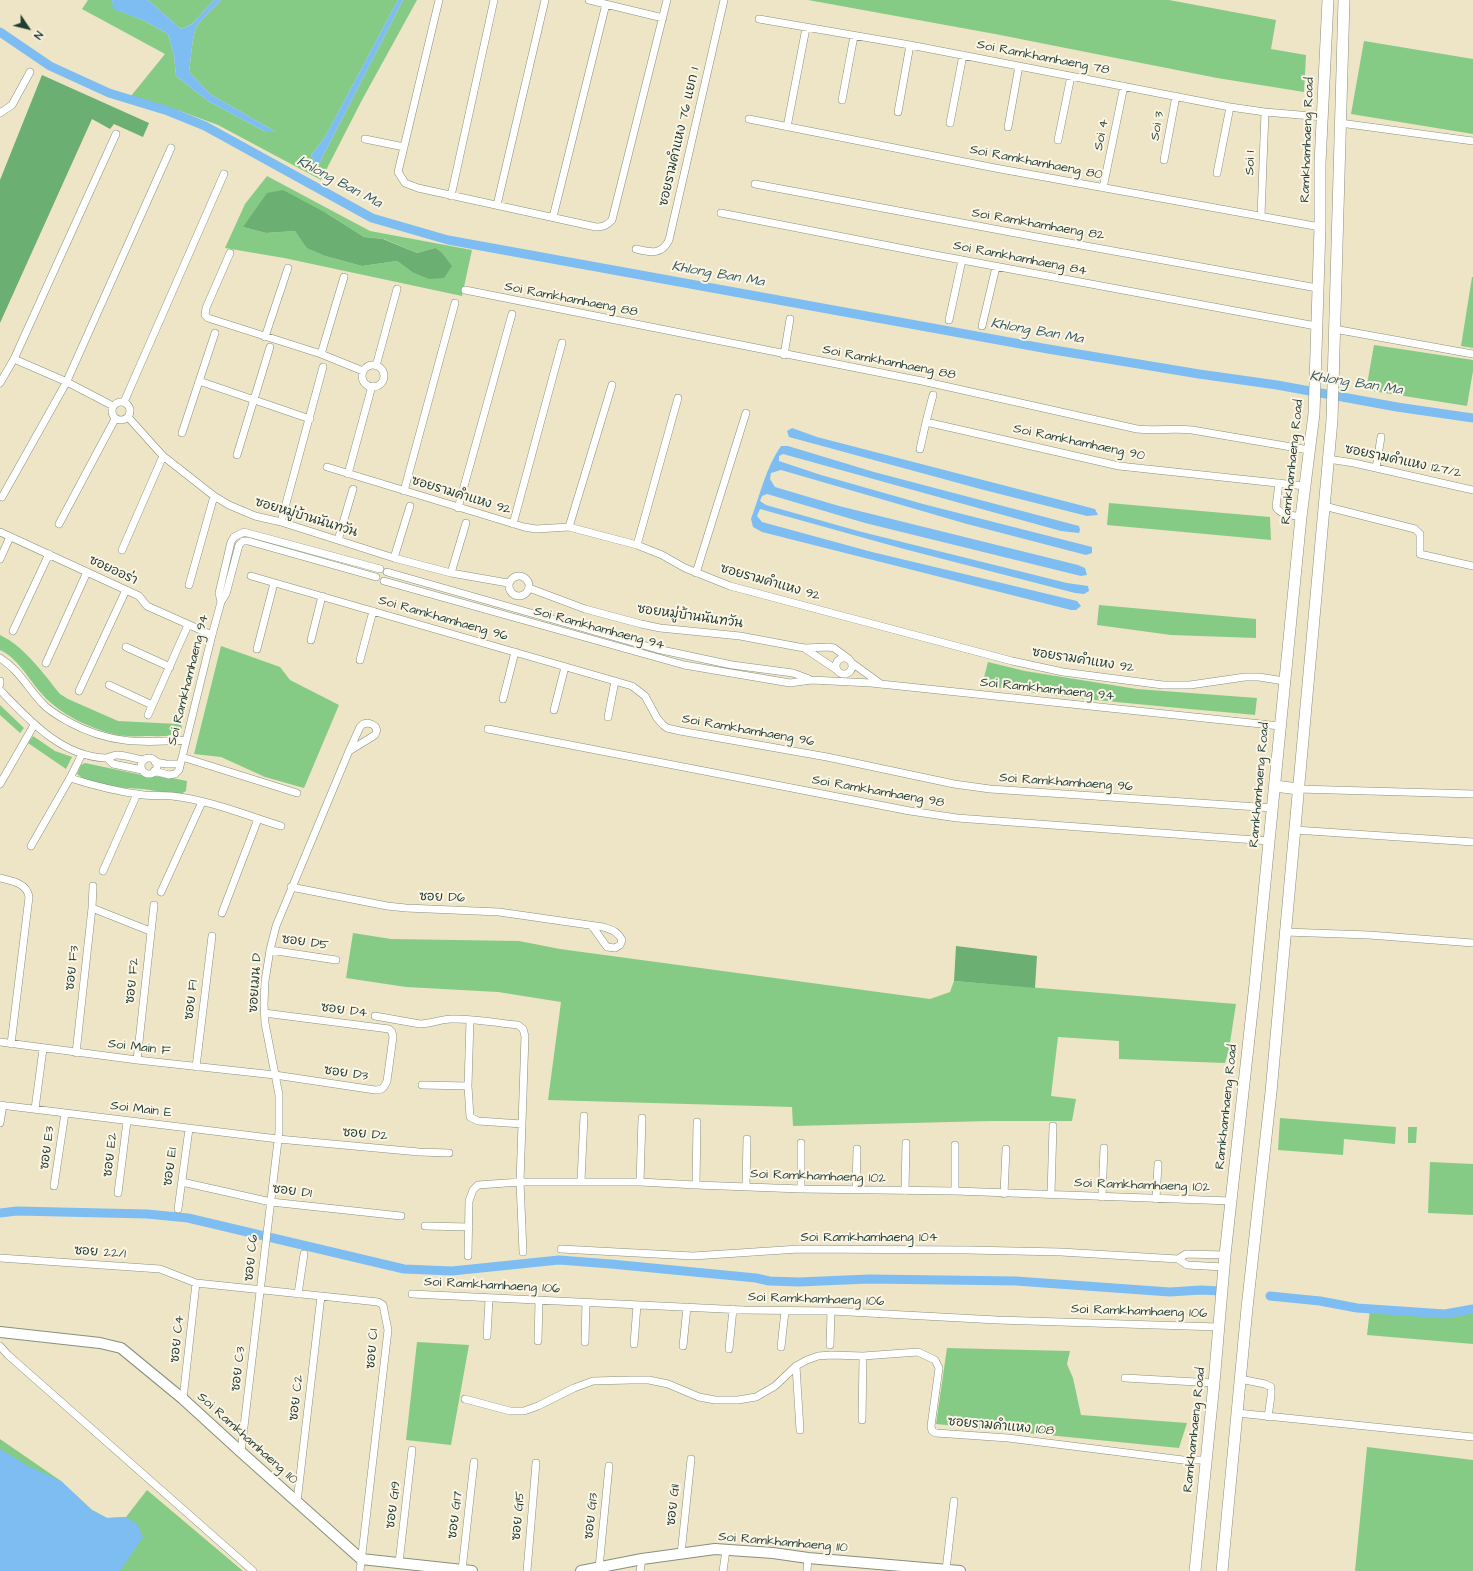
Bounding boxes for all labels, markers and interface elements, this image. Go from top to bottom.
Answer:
north arrow [8,8,48,48]
text: N [30,28,46,42]
street label: Soi Ramkhamhaeng 78 [975,37,1111,79]
street label: ซอยรามคำแหง 76 แยก 1 [656,66,704,208]
street label: Ramkhamhaeng Road [1298,77,1318,203]
street label: Soi 3 [1148,110,1168,142]
street label: Soi 4 [1091,118,1113,152]
street label: Soi Ramkhamhaeng 80 [968,142,1104,184]
street label: Soi 1 [1243,150,1259,176]
water label: Khlong Ban Ma [294,154,384,212]
street label: Soi Ramkhamhaeng 82 [970,206,1106,244]
street label: Soi Ramkhamhaeng 84 [952,238,1088,280]
water label: Khlong Ban Ma [670,259,766,291]
street label: Soi Ramkhamhaeng 88 [503,279,639,321]
water label: Khlong Ban Ma [989,316,1085,348]
street label: Soi Ramkhamhaeng 88 [821,342,957,384]
water label: Khlong Ban Ma [1308,368,1404,400]
street label: Ramkhamhaeng Road [1279,399,1307,525]
street label: Soi Ramkhamhaeng 90 [1012,421,1146,465]
street label: ซอยรามคำแหง 127/2 [1343,442,1463,482]
street label: ซอยรามคําแหง 92 [409,473,513,519]
street label: ซอยหมู่บ้านนันทวัน [253,495,359,541]
street label: ซอยออร่า [86,553,140,589]
street label: ซอยรามคําแหง 92 [718,561,822,605]
street label: Soi Ramkhamhaeng 96 [376,593,510,645]
street label: ซอยหมู่บ้านนันทวัน [636,602,744,632]
street label: Soi Ramkhamhaeng 94 [532,604,666,654]
street label: Soi Ramkhamhaeng 94 [165,613,213,747]
street label: ซอยรามคําแหง 92 [1031,645,1135,677]
street label: Soi Ramkhamhaeng 94 [979,675,1115,705]
street label: Soi Ramkhamhaeng 96 [681,712,815,750]
street label: Ramkhamhaeng Road [1247,722,1273,848]
street label: Soi Ramkhamhaeng 96 [999,771,1133,795]
street label: Soi Ramkhamhaeng 98 [811,773,945,811]
street label: ซอย D6 [419,889,465,907]
street label: ซอย D5 [281,932,329,954]
street label: ซอย F3 [63,945,83,991]
street label: ซอยเมน D [246,953,266,1013]
street label: ซอย F2 [123,957,143,1005]
street label: ซอย F1 [182,979,202,1021]
street label: ซอย D4 [320,1000,368,1022]
street label: Soi Main F [107,1036,171,1060]
street label: Ramkhamhaeng Road [1213,1044,1241,1170]
street label: ซอย D3 [323,1063,369,1085]
street label: Soi Main E [109,1099,173,1121]
street label: ซอย E3 [37,1125,59,1171]
street label: ซอย D2 [342,1125,388,1145]
street label: ซอย E2 [101,1132,121,1178]
street label: ซอย E1 [161,1147,181,1187]
street label: Soi Ramkhamhaeng 102 [750,1167,886,1187]
street label: Soi Ramkhamhaeng 102 [1074,1176,1210,1196]
street label: ซอย D1 [271,1182,313,1202]
street label: Soi Ramkhamhaeng 104 [800,1230,938,1246]
street label: ซอย C6 [242,1234,262,1282]
street label: ซอย 22/1 [74,1243,126,1263]
street label: Soi Ramkhamhaeng 106 [423,1275,561,1297]
street label: Soi Ramkhamhaeng 106 [748,1290,884,1310]
street label: Soi Ramkhamhaeng 106 [1071,1302,1207,1322]
street label: ซอย C4 [168,1315,188,1363]
street label: ซอย C1 [363,1328,383,1370]
street label: ซอย C3 [229,1346,249,1392]
street label: Ramkhamhaeng Road [1181,1367,1209,1493]
street label: ซอย C2 [286,1374,308,1422]
street label: Soi Ramkhamhaeng 110 [193,1390,301,1488]
street label: ซอยรามคำแหง 108 [947,1415,1055,1439]
street label: ซอย G19 [383,1480,405,1530]
street label: ซอย G11 [664,1483,684,1527]
street label: ซอย G17 [445,1490,467,1540]
street label: ซอย G15 [509,1491,529,1541]
street label: ซอย G13 [582,1492,602,1540]
street label: Soi Ramkhamhaeng 110 [718,1530,848,1556]

